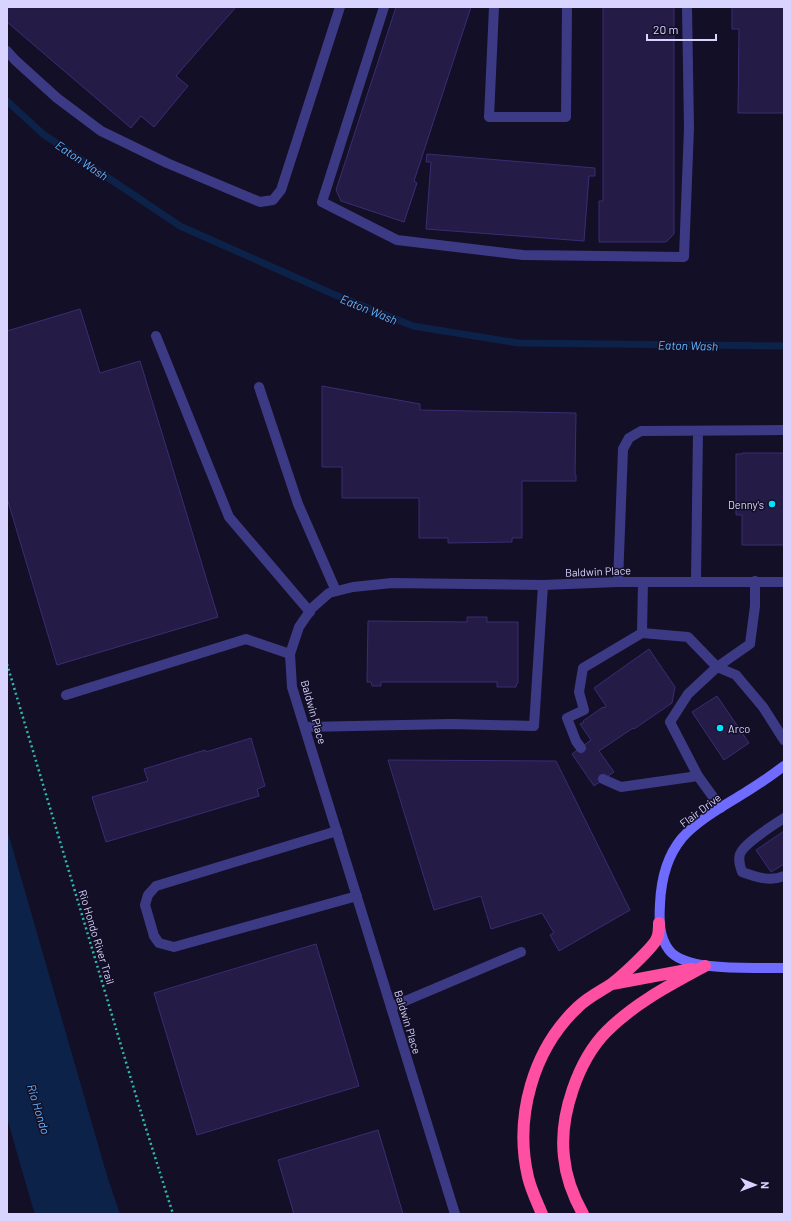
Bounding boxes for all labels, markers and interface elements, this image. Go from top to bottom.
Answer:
scale bar [647,16,716,42]
text: 20 m [653,22,679,36]
water label: Eaton Wash [53,137,111,183]
water label: Eaton Wash [338,291,400,327]
water label: Eaton Wash [658,337,718,353]
place label: Denny's [728,498,764,511]
marker: Denny's [767,499,777,509]
street label: Baldwin Place [565,563,631,579]
street label: Baldwin Place [299,678,329,746]
place label: Arco [728,722,750,735]
marker: Arco [715,723,725,733]
street label: Flair Drive [677,790,723,830]
street label: Rio Hondo River Trail [76,888,118,986]
street label: Baldwin Place [392,989,424,1056]
water label: Rio Hondo [25,1082,53,1136]
north arrow [735,1165,775,1205]
text: N [759,1181,772,1189]

